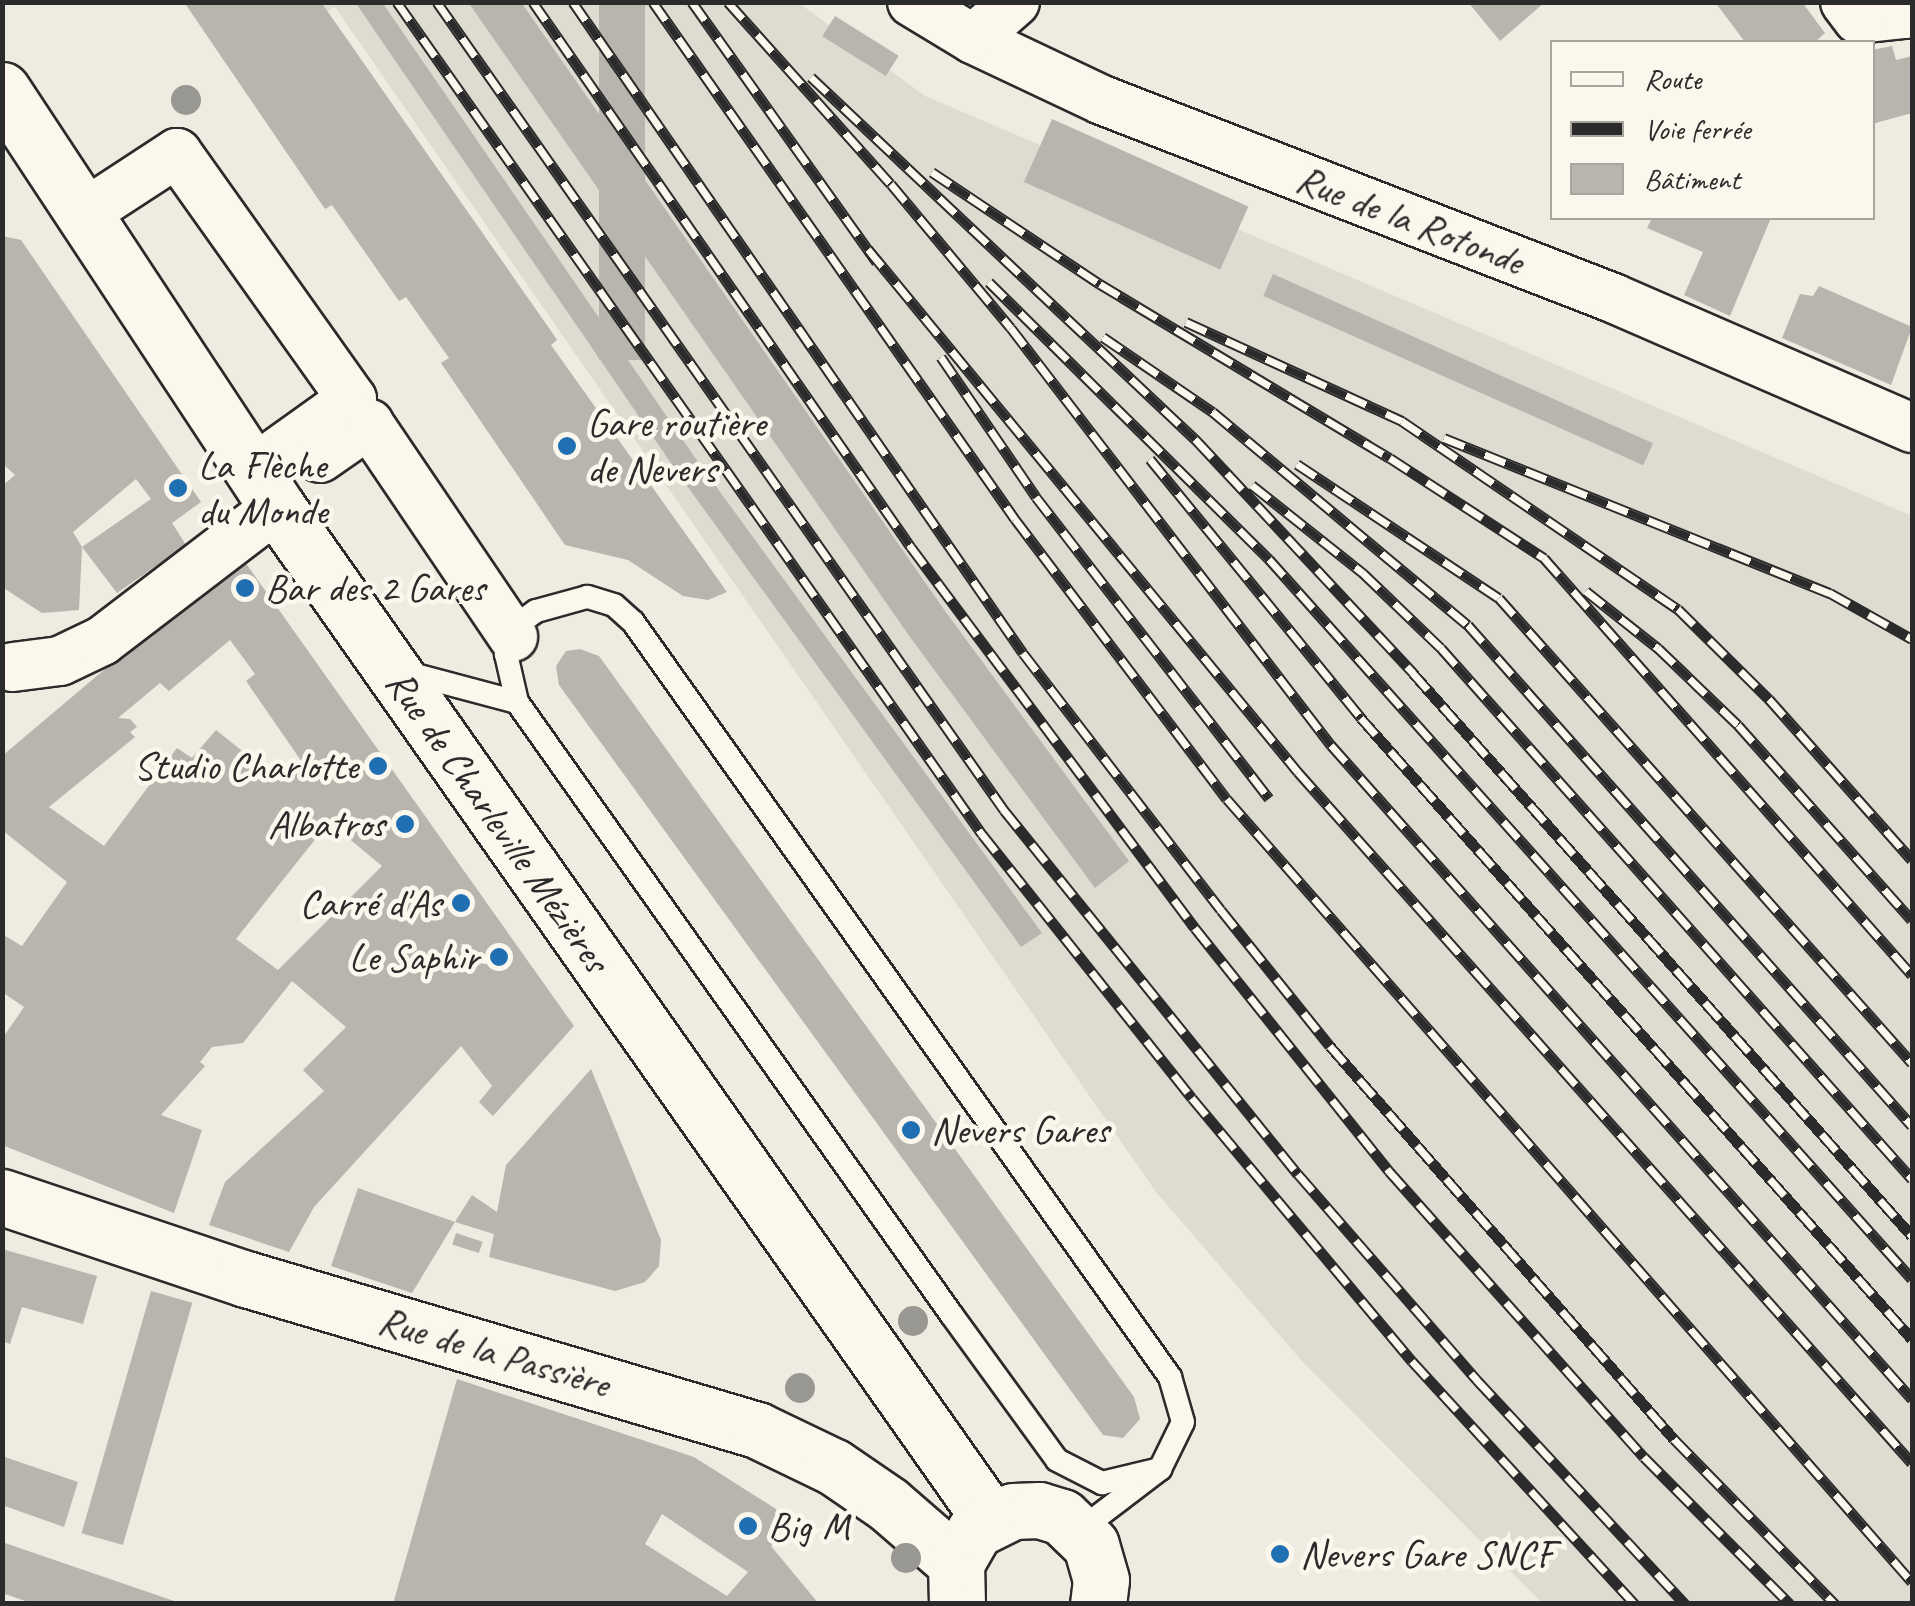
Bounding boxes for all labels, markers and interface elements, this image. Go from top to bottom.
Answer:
legend [1550,40,1875,220]
text: Route [1644,60,1701,98]
text: Voie ferrée [1644,110,1751,148]
street label: Rue de la Rotonde [1290,155,1530,285]
text: Bâtiment [1644,160,1740,198]
place label: Gare routière de Nevers [587,399,765,493]
marker: Gare routière de Nevers [556,435,578,457]
place label: La Flèche du Monde [198,441,327,535]
marker: La Flèche du Monde [167,477,189,499]
place label: Bar des 2 Gares [265,564,485,612]
marker: Bar des 2 Gares [234,577,256,599]
street label: Rue de Charleville Mézières [376,660,620,982]
place label: Studio Charlotte [133,742,358,790]
marker: Studio Charlotte [367,755,389,777]
place label: Albatros [268,800,385,848]
marker: Albatros [394,813,416,835]
place label: Carré d'As [299,879,441,927]
marker: Carré d'As [450,892,472,914]
place label: Le Saphir [348,933,479,981]
marker: Le Saphir [488,946,510,968]
place label: Nevers Gares [931,1106,1110,1154]
marker: Nevers Gares [900,1119,922,1141]
street label: Rue de la Passière [372,1296,616,1408]
place label: Big M [768,1502,849,1550]
marker: Big M [737,1515,759,1537]
place label: Nevers Gare SNCF [1300,1530,1555,1578]
marker: Nevers Gare SNCF [1269,1543,1291,1565]

